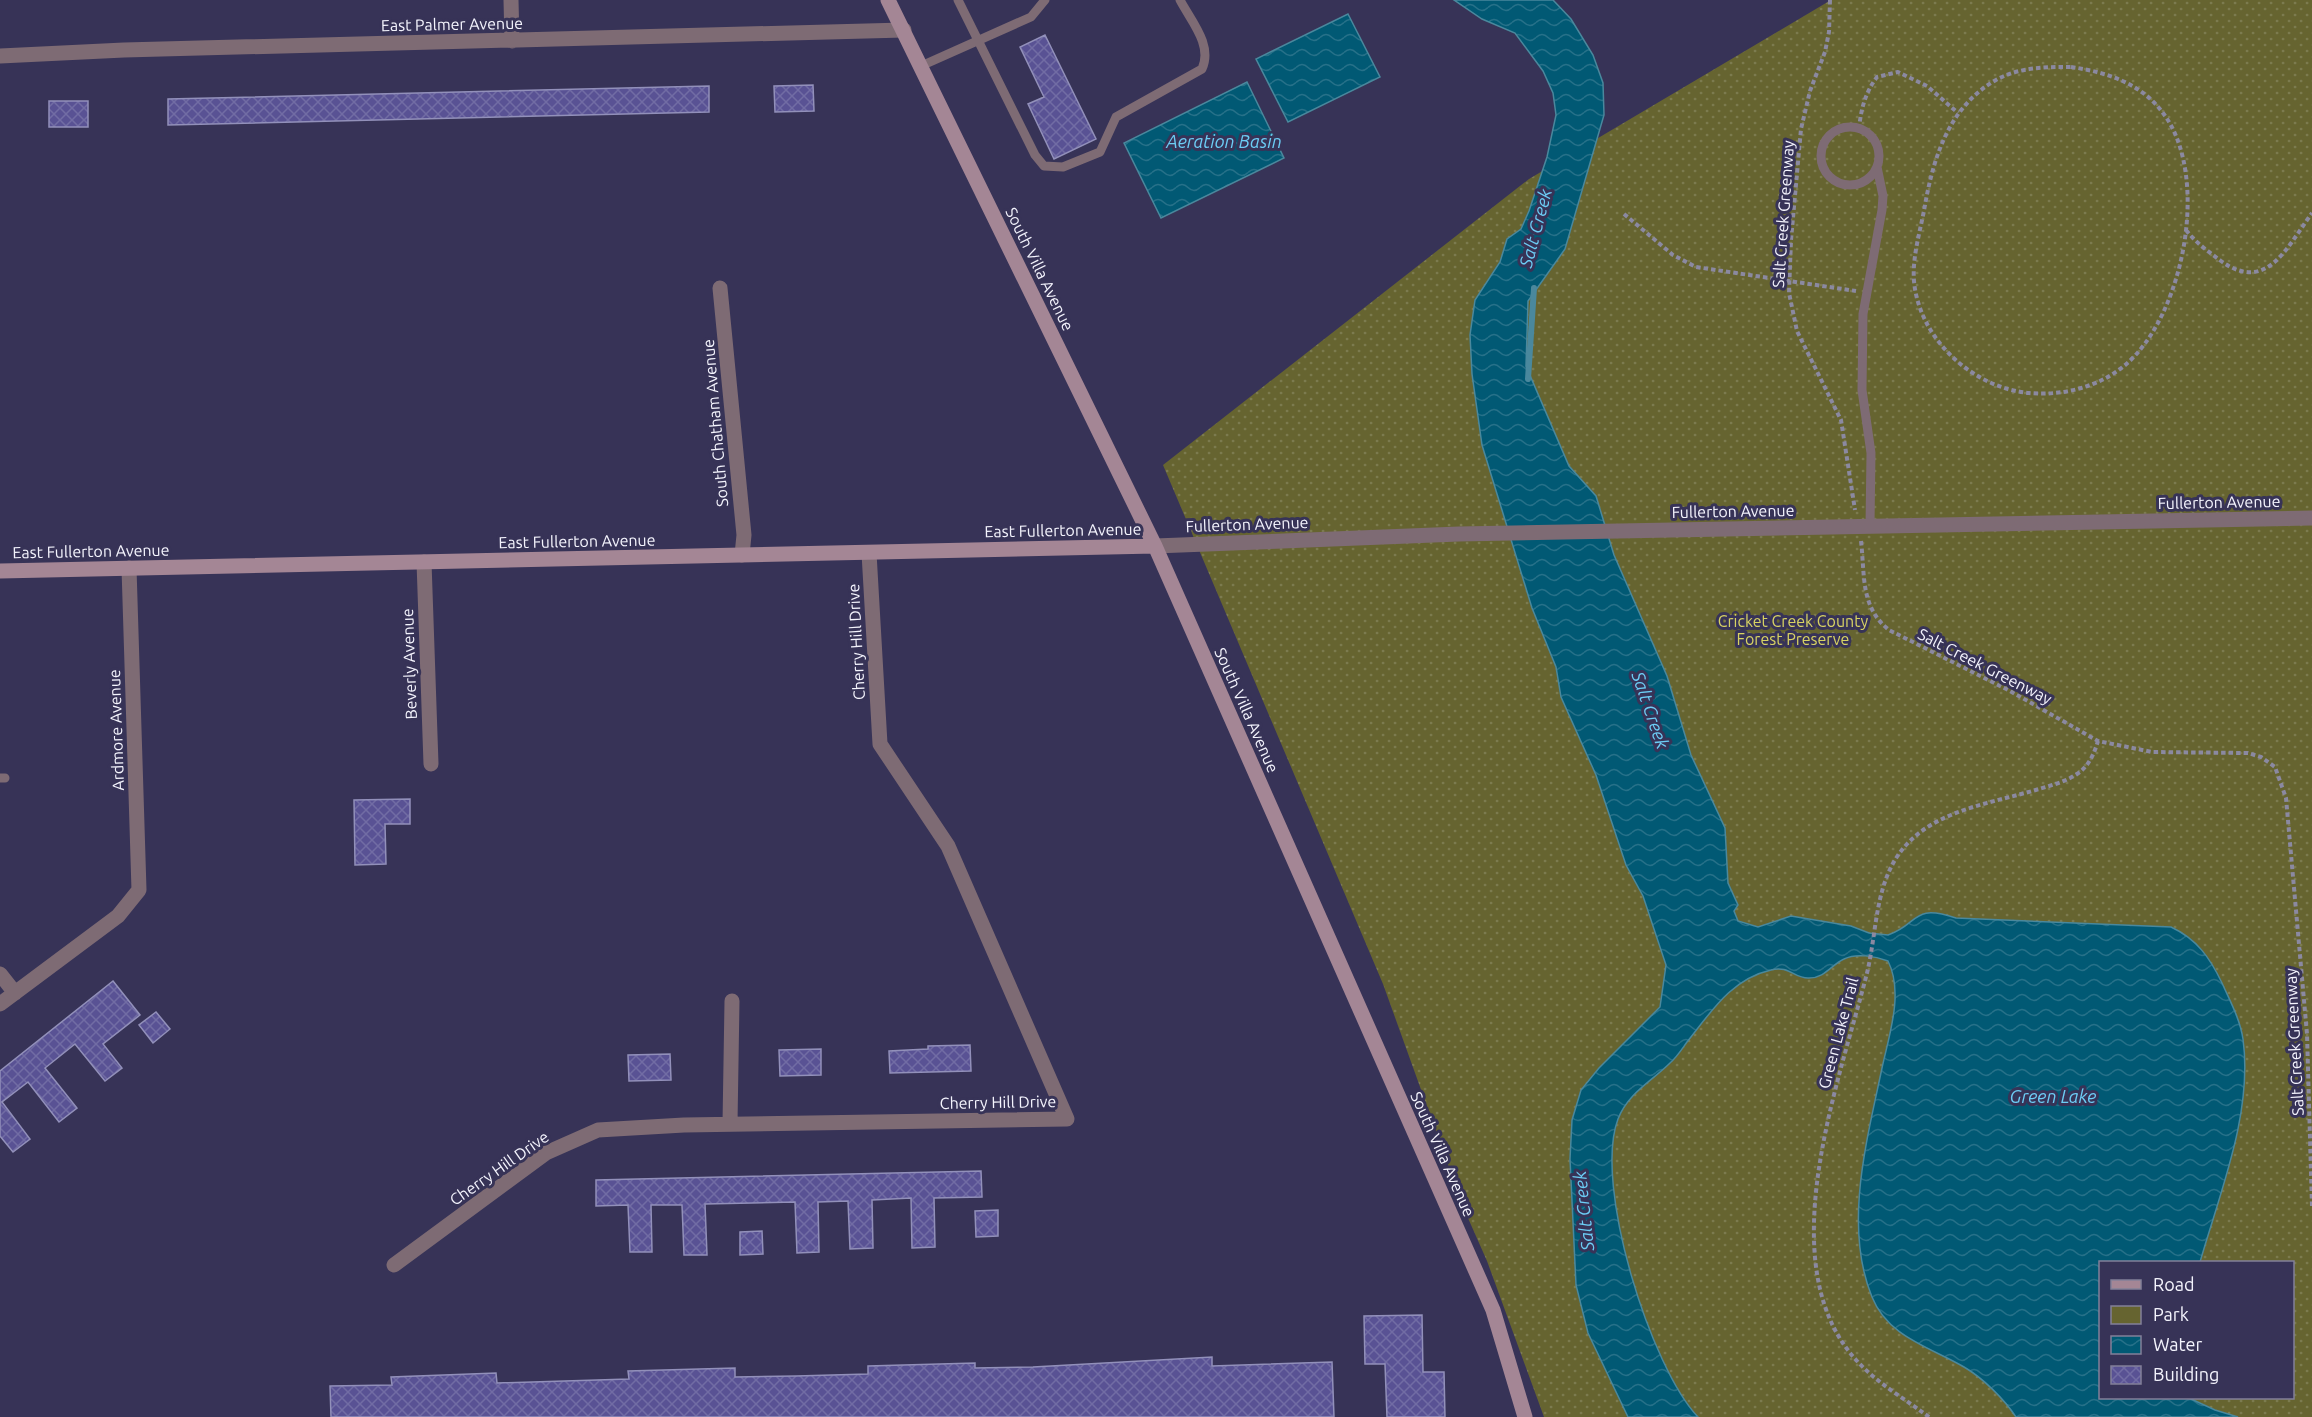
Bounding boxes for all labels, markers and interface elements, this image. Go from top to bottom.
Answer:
street label: East Palmer Avenue [381,14,523,34]
water label: Aeration Basin [1165,131,1282,151]
street label: Salt Creek Greenway [1769,139,1797,288]
water label: Salt Creek [1515,186,1555,270]
street label: South Villa Avenue [1002,204,1078,334]
street label: South Chatham Avenue [699,338,731,508]
street label: Fullerton Avenue [2157,492,2281,512]
street label: Fullerton Avenue [1671,501,1795,521]
street label: Fullerton Avenue [1185,513,1309,535]
street label: East Fullerton Avenue [984,520,1142,540]
street label: East Fullerton Avenue [498,531,656,551]
street label: East Fullerton Avenue [12,541,170,561]
street label: Cherry Hill Drive [844,583,868,701]
street label: Beverly Avenue [398,608,420,720]
park label: Cricket Creek County Forest Preserve [1718,612,1869,648]
street label: Salt Creek Greenway [1915,624,2055,708]
street label: South Villa Avenue [1211,645,1283,775]
water label: Salt Creek [1628,668,1674,752]
street label: Ardmore Avenue [105,669,127,791]
street label: Salt Creek Greenway [2281,967,2307,1116]
street label: Green Lake Trail [1814,975,1862,1091]
water label: Green Lake [2010,1086,2096,1106]
street label: South Villa Avenue [1407,1089,1479,1219]
street label: Cherry Hill Drive [940,1092,1056,1112]
street label: Cherry Hill Drive [446,1127,552,1209]
water label: Salt Creek [1569,1169,1597,1253]
legend [2099,1261,2294,1399]
text: Road [2153,1274,2195,1294]
text: Park [2153,1304,2189,1324]
text: Water [2153,1334,2203,1354]
text: Building [2153,1364,2219,1384]

